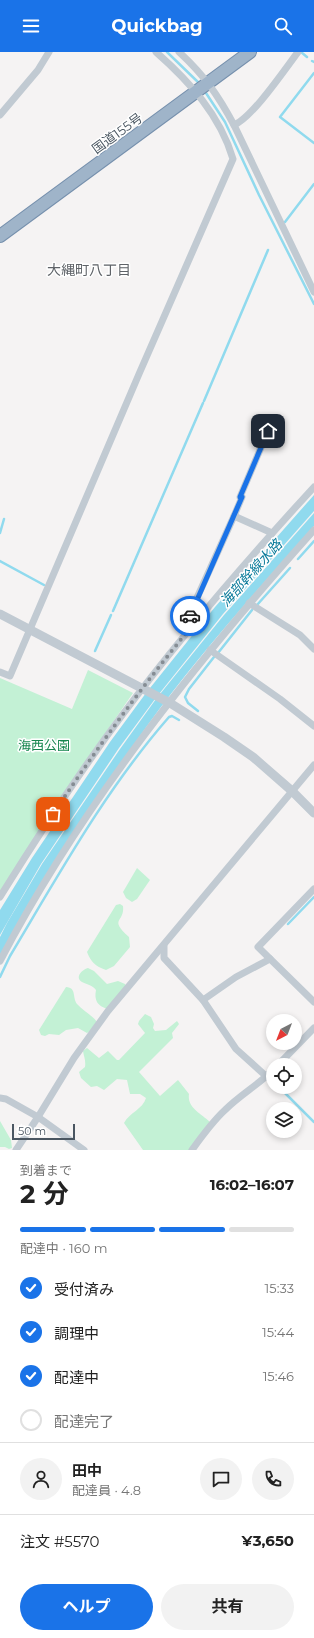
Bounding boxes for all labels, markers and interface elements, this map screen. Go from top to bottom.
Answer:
icon: menu [20,15,42,37]
text: Quickbag [111,15,203,37]
icon: search [272,15,294,37]
street label: 国道155号 [89,109,145,157]
district label: 大縄町八丁目 [47,261,131,279]
pin [251,414,285,448]
icon: home [257,420,279,442]
water label: 海部幹線水路 [216,535,286,610]
courier [170,596,210,636]
icon: car [179,605,201,627]
park label: 海西公園 [18,737,70,753]
pin [36,797,70,831]
icon: bag [42,803,64,825]
north arrow [266,1014,302,1050]
map controls [266,1014,302,1138]
button: locate [266,1058,302,1094]
button: layers [266,1102,302,1138]
scale bar [12,1122,75,1141]
text: 50 m [18,1124,46,1138]
text: 到着まで [20,1162,72,1178]
text: 16:02–16:07 [210,1175,294,1194]
text: 2 分 [20,1178,69,1210]
text: 配達中 · 160 m [20,1240,108,1256]
icon: check [20,1277,42,1299]
text: 受付済み [54,1280,114,1299]
text: 15:33 [265,1280,294,1296]
icon: check [20,1321,42,1343]
text: 調理中 [54,1324,99,1343]
text: 15:44 [262,1324,294,1340]
icon: check [20,1365,42,1387]
text: 配達中 [54,1368,99,1387]
text: 15:46 [263,1368,294,1384]
text: 配達完了 [54,1412,114,1431]
button: person [20,1458,62,1500]
button: chat [200,1458,242,1500]
button: phone [252,1458,294,1500]
text: 田中 [72,1461,102,1480]
text: 配達員 · 4.8 [72,1482,141,1498]
text: ¥3,650 [242,1531,294,1550]
text: 注文 #5570 [20,1532,100,1551]
button: ヘルプ [20,1584,153,1630]
button: 共有 [161,1584,294,1630]

